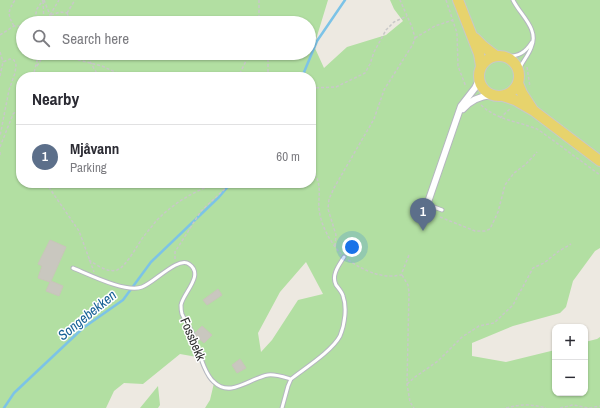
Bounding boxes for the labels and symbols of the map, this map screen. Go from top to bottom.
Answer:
pin: 1 [410,198,436,231]
your location [342,237,362,257]
water label: Songebekken [54,286,120,344]
street label: Fossbekk [176,315,210,364]

